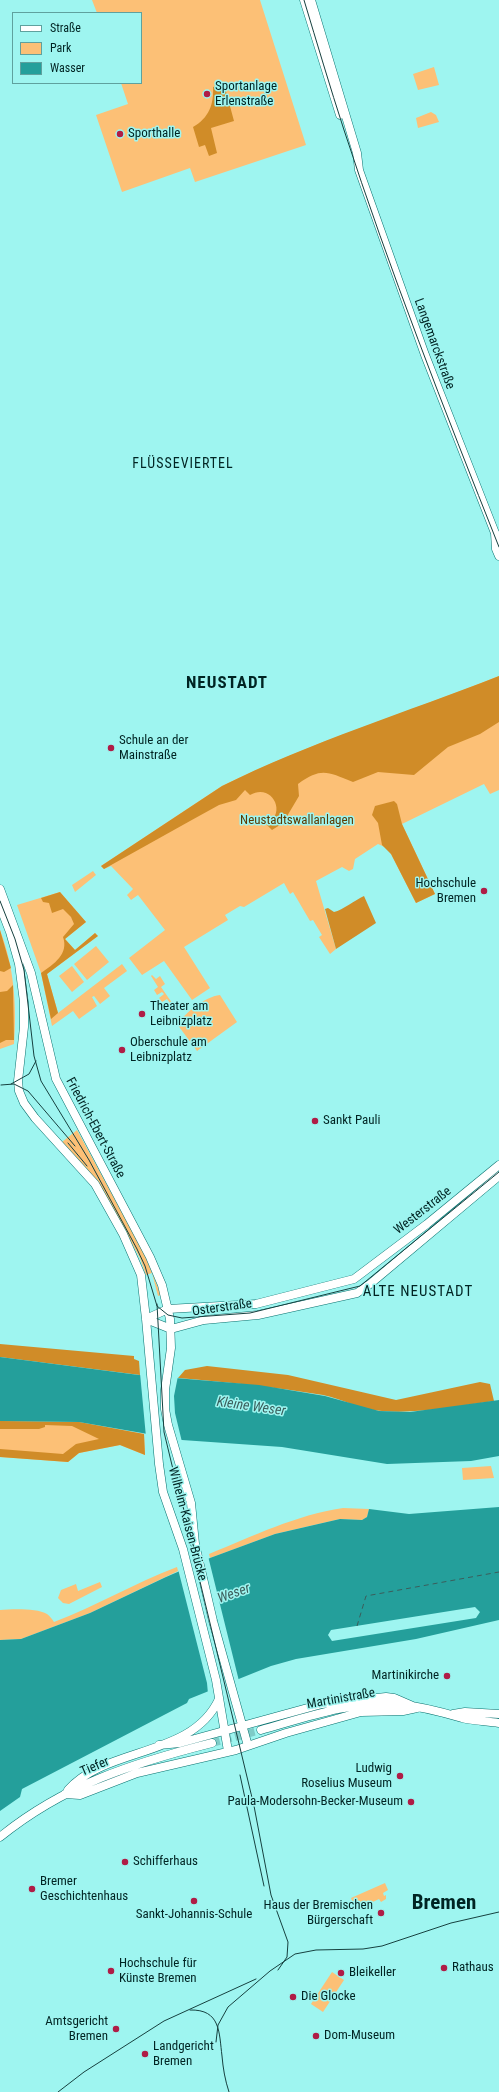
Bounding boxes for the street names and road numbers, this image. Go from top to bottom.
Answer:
street label: Langemarckstraße [410,296,458,392]
street label: Friedrich-Ebert-Straße [62,1075,128,1181]
street label: Westerstraße [391,1184,455,1238]
street label: Osterstraße [191,1296,253,1320]
street label: Wilhelm-Kaisen-Brücke [164,1465,210,1583]
street label: Martinistraße [306,1685,376,1713]
street label: Tiefer [78,1754,112,1780]

